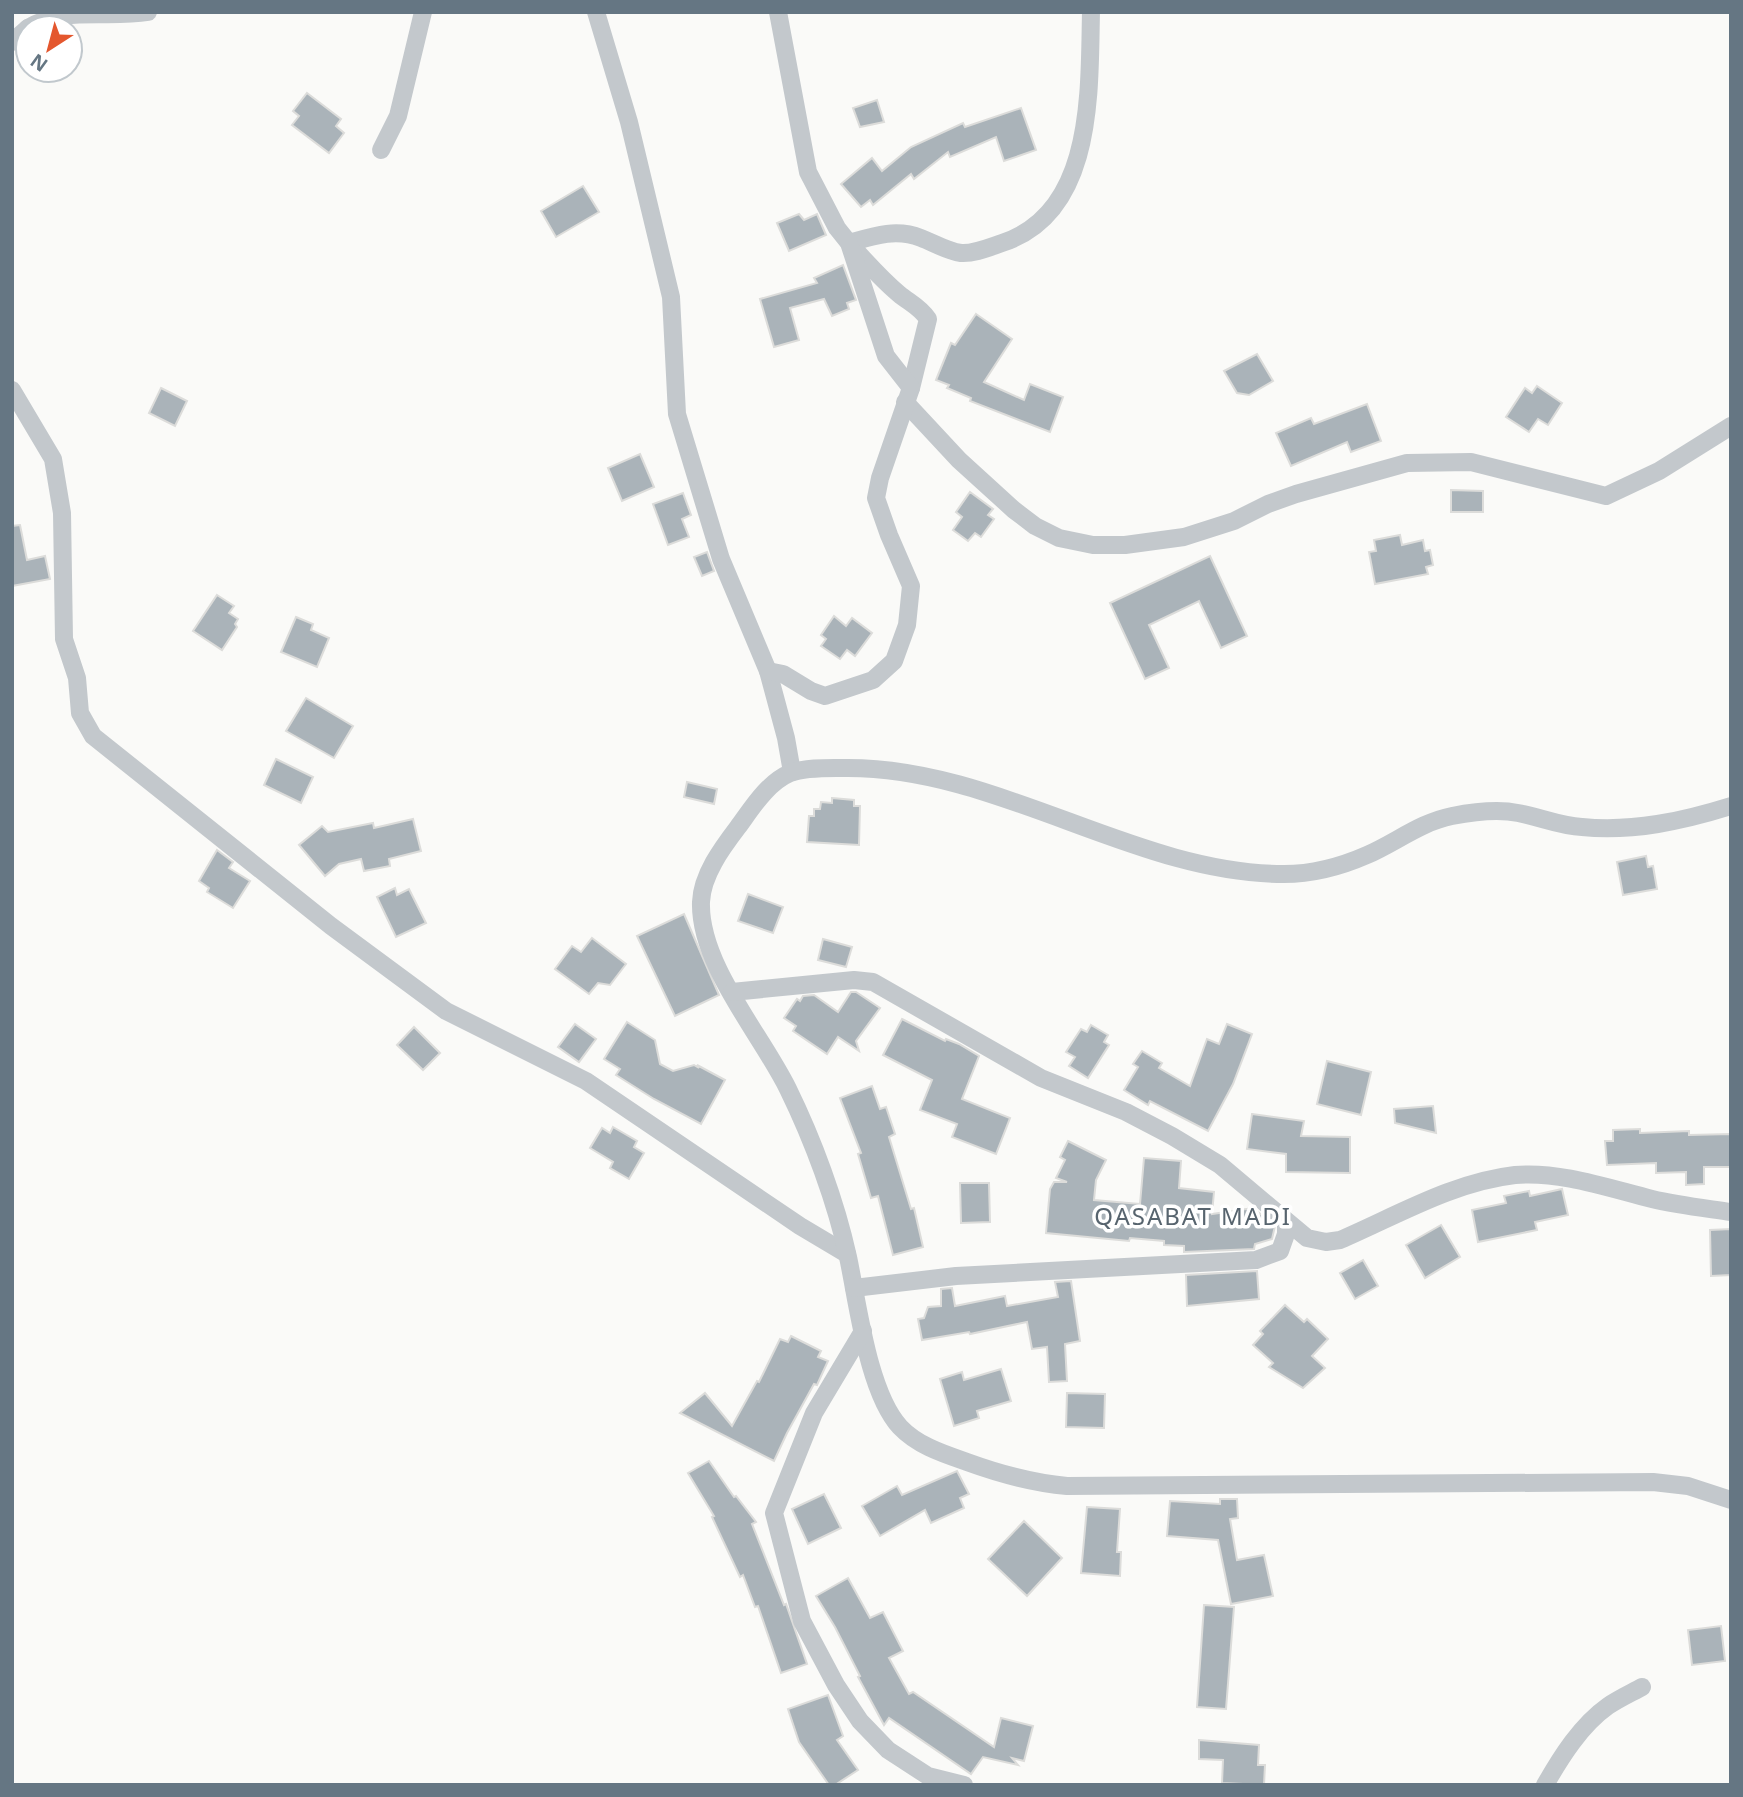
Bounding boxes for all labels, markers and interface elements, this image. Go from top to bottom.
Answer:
north arrow [14,14,84,84]
text: N [25,48,53,78]
district label: QASABAT MADI [1094,1199,1292,1232]

